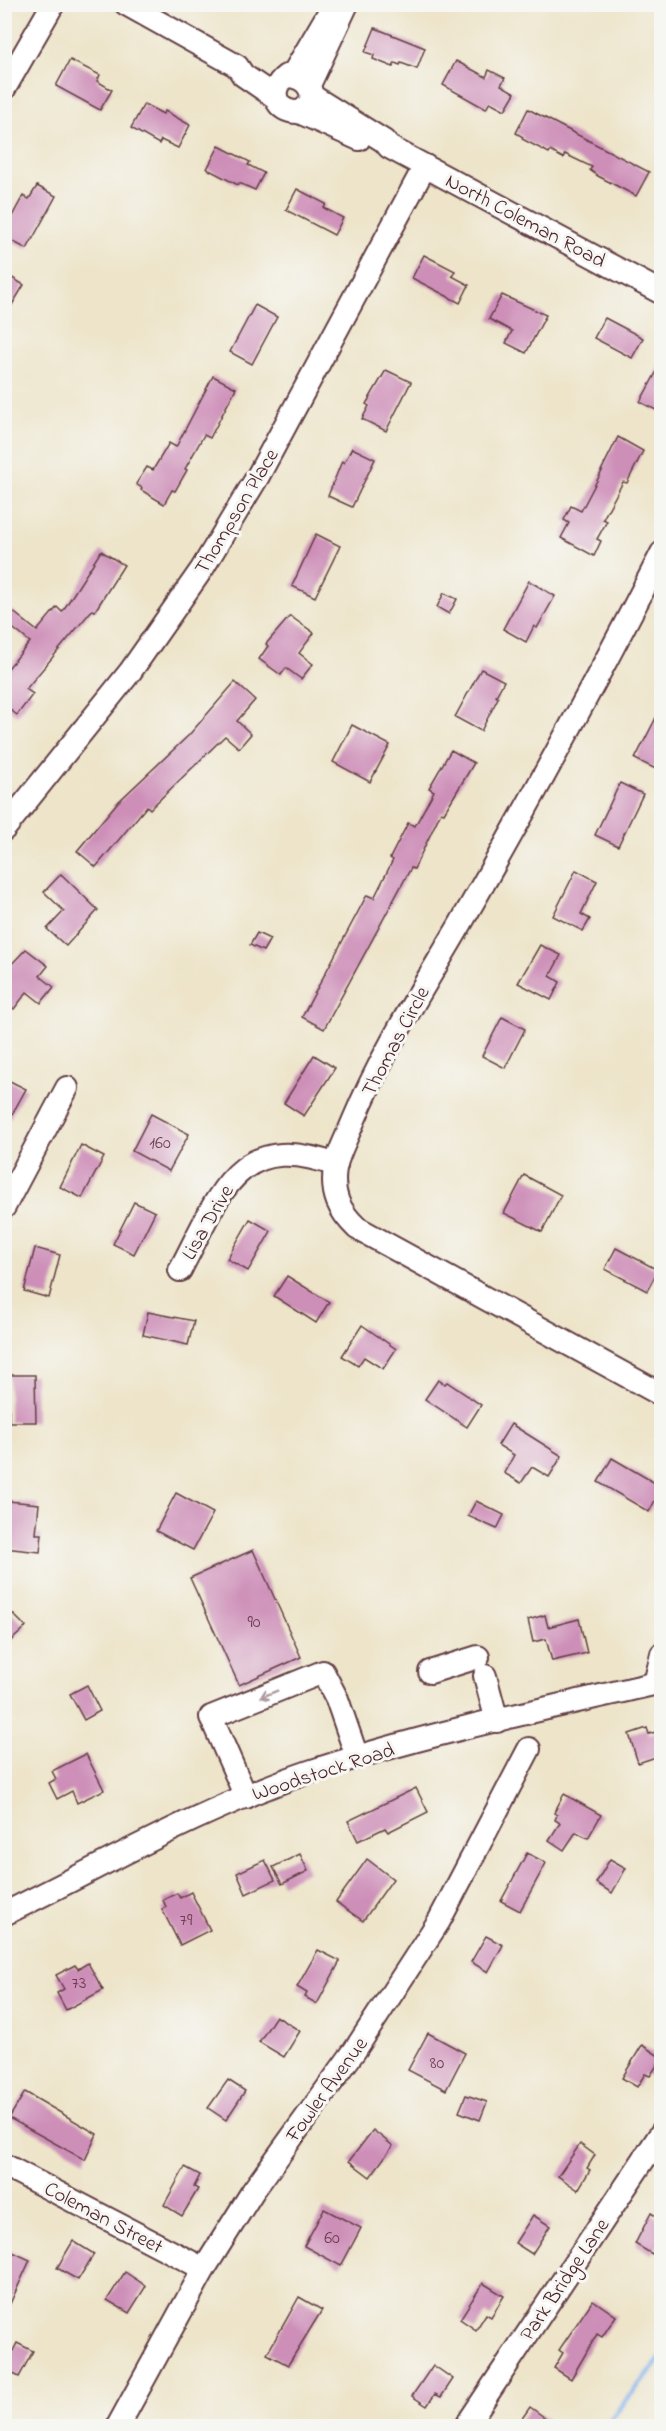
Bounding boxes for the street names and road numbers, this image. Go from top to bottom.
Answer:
street label: North Coleman Road [440,167,611,277]
street label: Thompson Place [188,443,288,581]
street label: Thomas Circle [355,981,439,1102]
street label: Lisa Drive [175,1179,243,1266]
street label: Woodstock Road [249,1736,399,1810]
street label: Fowler Avenue [279,2031,376,2150]
street label: Coleman Street [38,2175,168,2263]
street label: Park Bridge Lane [513,2212,620,2349]

